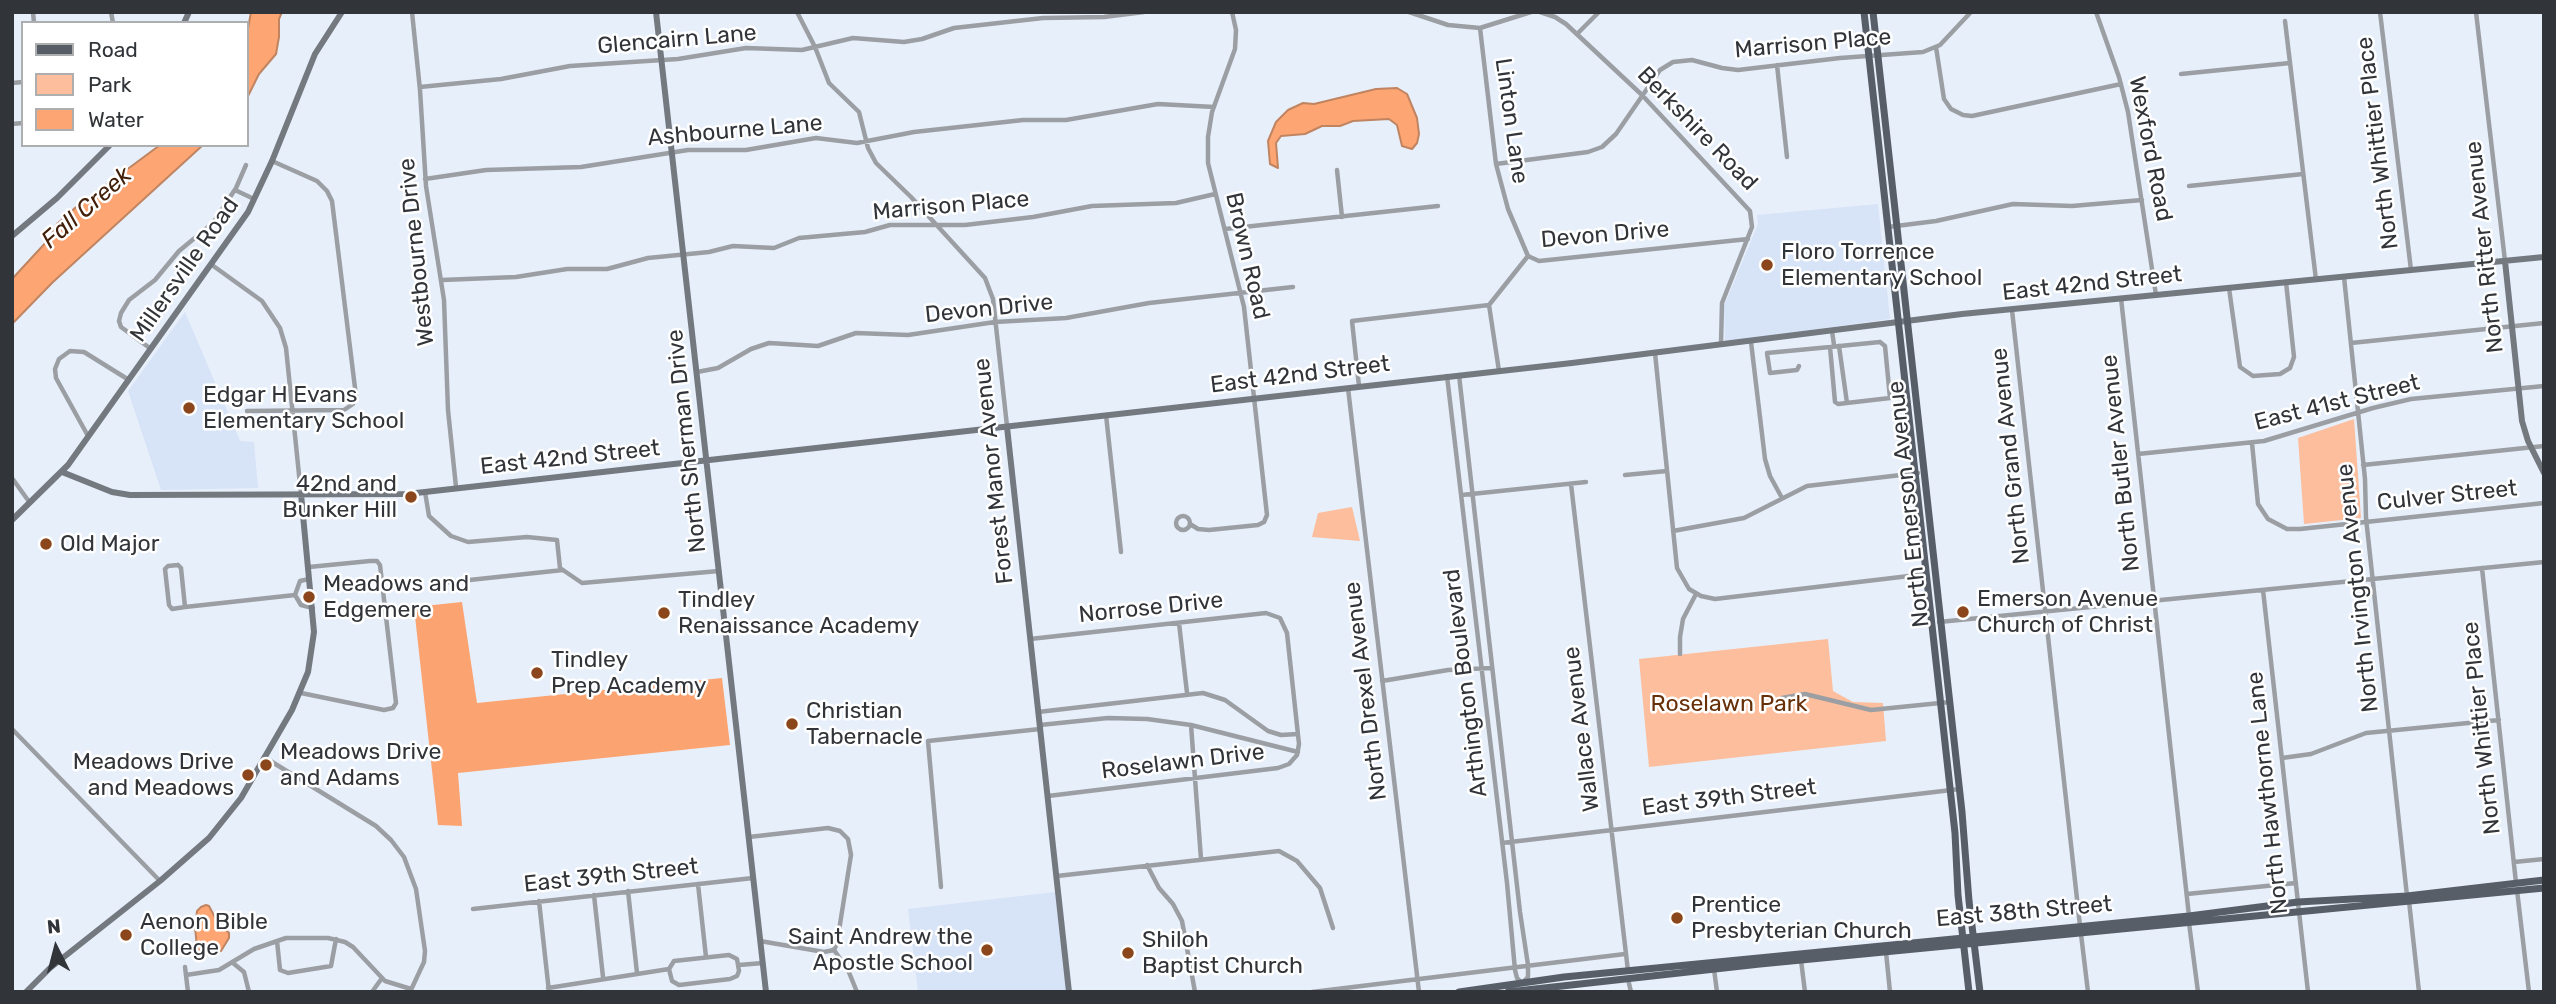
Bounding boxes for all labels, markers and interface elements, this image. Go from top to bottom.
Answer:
street label: Glencairn Lane [596,19,758,61]
legend [21,21,248,147]
street label: Marrison Place [1734,23,1892,65]
street label: North Whittier Place [2351,35,2405,251]
text: Road [88,37,138,62]
street label: Linton Lane [1489,56,1533,186]
street label: Berkshire Road [1631,61,1763,197]
text: Park [88,72,132,97]
street label: Wexford Road [2122,74,2178,224]
text: Water [88,107,144,132]
street label: Ashbourne Lane [646,110,824,152]
street label: North Ritter Avenue [2460,140,2510,354]
street label: Westbourne Drive [393,157,441,347]
water label: Fall Creek [36,161,138,255]
street label: Marrison Place [872,185,1030,227]
street label: Brown Road [1219,190,1275,322]
street label: Millersville Road [125,192,245,348]
street label: Devon Drive [1540,216,1670,254]
place label: Floro Torrence Elementary School [1781,238,1982,292]
marker: Floro Torrence Elementary School [1759,257,1775,273]
street label: East 42nd Street [2001,261,2183,307]
street label: Devon Drive [924,289,1054,329]
street label: North Sherman Drive [662,328,712,554]
street label: North Grand Avenue [1986,347,2036,565]
street label: East 42nd Street [1209,350,1391,400]
street label: North Butler Avenue [2096,353,2146,573]
street label: Forest Manor Avenue [968,357,1020,585]
street label: East 41st Street [2251,369,2423,437]
street label: North Emerson Avenue [1882,379,1936,629]
place label: Edgar H Evans Elementary School [203,381,404,435]
marker: Edgar H Evans Elementary School [181,400,197,416]
street label: East 42nd Street [479,435,661,481]
street label: North Irvington Avenue [2331,462,2385,714]
place label: 42nd and Bunker Hill [282,470,397,524]
street label: Culver Street [2376,475,2518,517]
marker: 42nd and Bunker Hill [403,489,419,505]
place label: Old Major [60,530,159,558]
marker: Old Major [38,536,54,552]
street label: Arthington Boulevard [1438,567,1494,799]
place label: Meadows and Edgemere [323,570,469,624]
street label: North Drexel Avenue [1339,580,1393,802]
place label: Emerson Avenue Church of Christ [1977,585,2158,639]
place label: Tindley Renaissance Academy [678,586,919,640]
street label: Norrose Drive [1077,587,1225,629]
marker: Meadows and Edgemere [301,589,317,605]
marker: Emerson Avenue Church of Christ [1955,604,1971,620]
marker: Tindley Renaissance Academy [656,605,672,621]
street label: North Whittier Place [2457,620,2507,836]
street label: Wallace Avenue [1558,645,1606,813]
place label: Tindley Prep Academy [551,646,707,700]
marker: Tindley Prep Academy [529,665,545,681]
street label: North Hawthorne Lane [2242,670,2294,916]
park label: Roselawn Park [1651,690,1807,718]
place label: Christian Tabernacle [806,697,923,751]
marker: Christian Tabernacle [784,716,800,732]
place label: Meadows Drive and Adams [280,738,441,792]
street label: Roselawn Drive [1100,738,1266,786]
place label: Meadows Drive and Meadows [73,748,234,802]
marker: Meadows Drive and Adams [258,757,274,773]
marker: Meadows Drive and Meadows [240,767,256,783]
street label: East 39th Street [1640,774,1818,822]
street label: East 39th Street [522,853,700,899]
place label: Prentice Presbyterian Church [1691,891,1912,945]
street label: East 38th Street [1935,891,2113,933]
place label: Aenon Bible College [140,908,268,962]
marker: Prentice Presbyterian Church [1669,910,1685,926]
north arrow [21,913,91,983]
text: N [46,914,62,939]
place label: Saint Andrew the Apostle School [788,923,973,977]
place label: Shiloh Baptist Church [1142,926,1303,980]
marker: Aenon Bible College [118,927,134,943]
marker: Saint Andrew the Apostle School [979,942,995,958]
marker: Shiloh Baptist Church [1120,945,1136,961]

